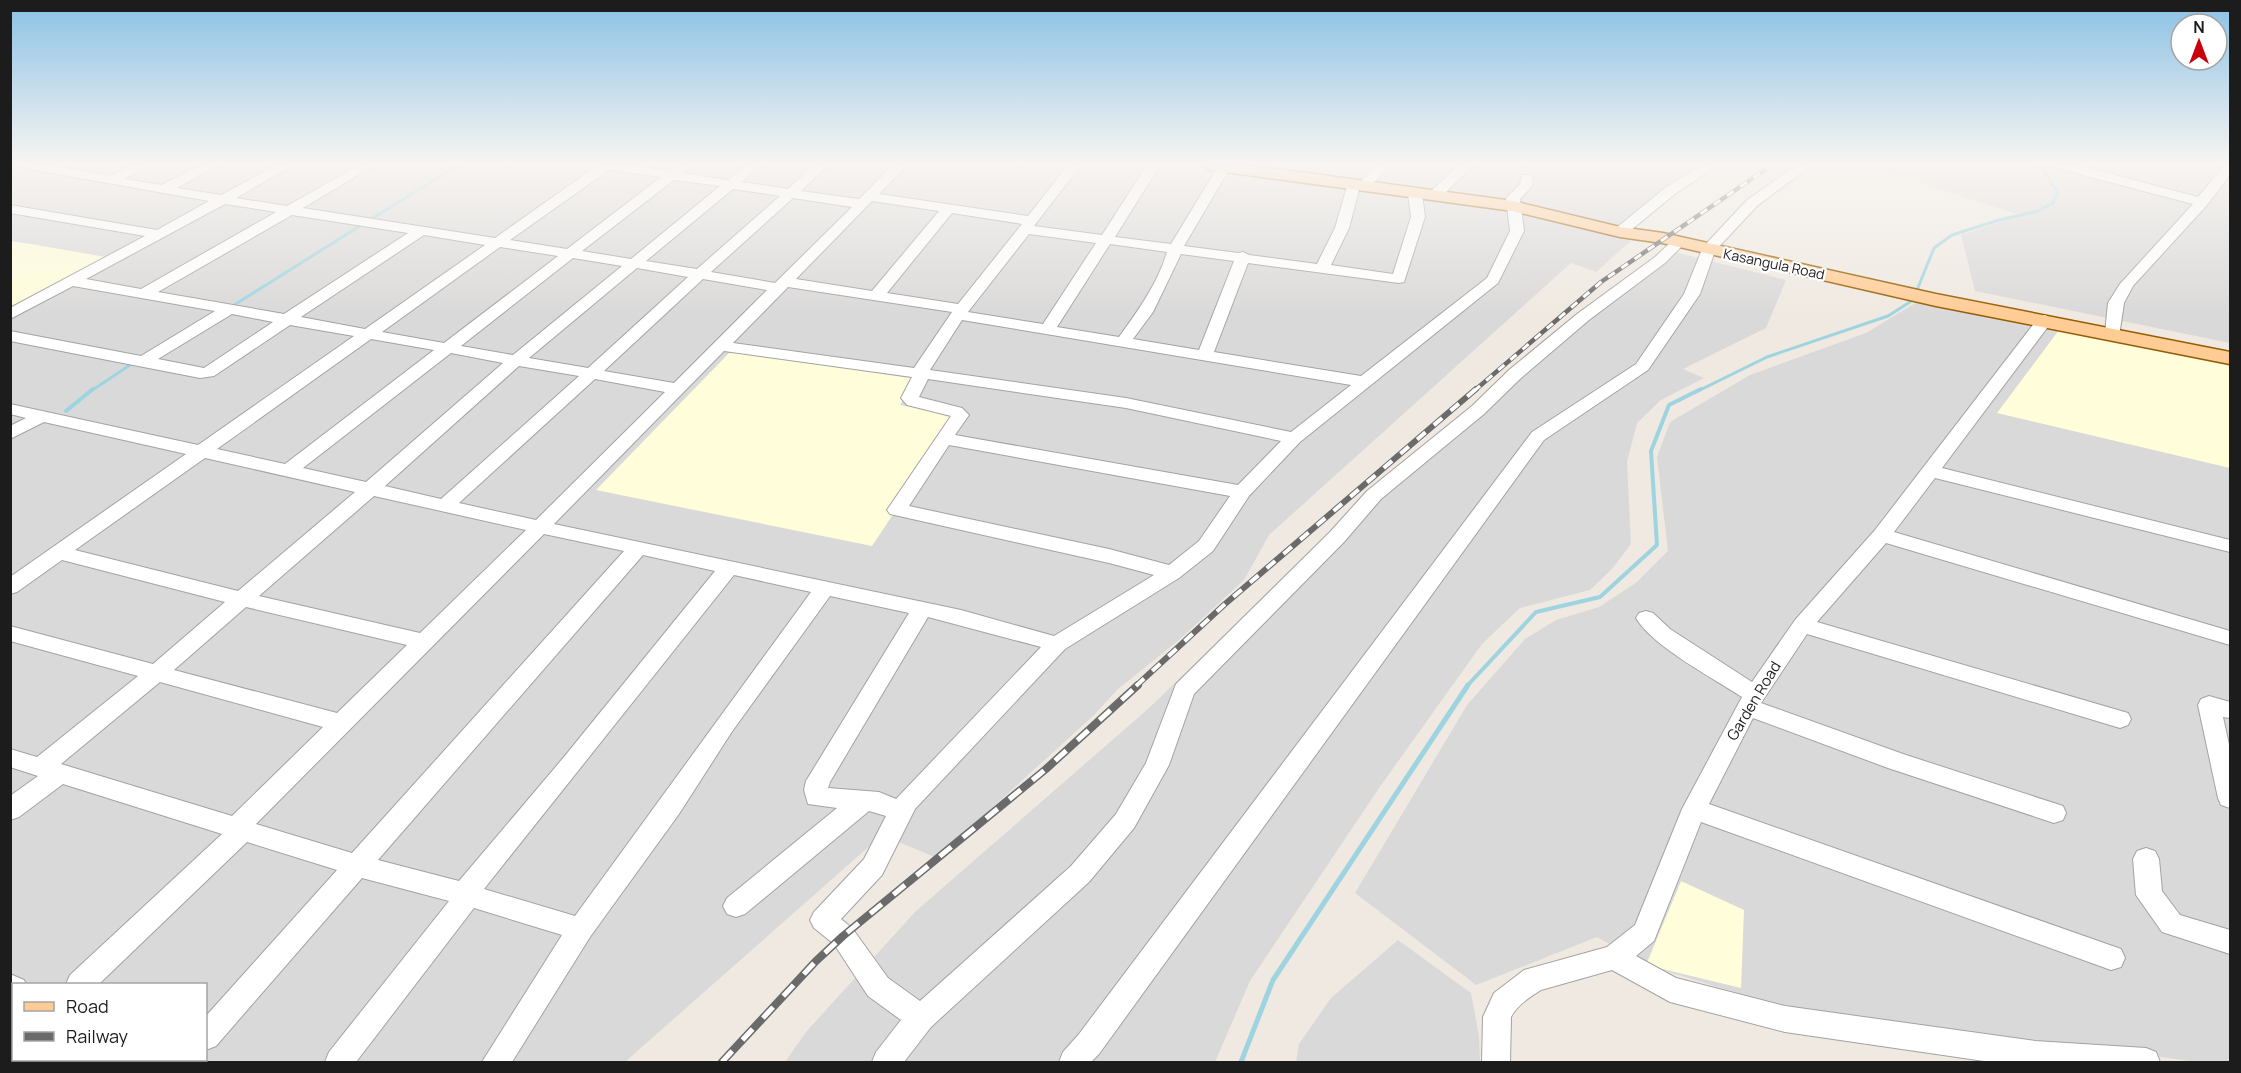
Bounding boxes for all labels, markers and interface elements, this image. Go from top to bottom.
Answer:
north arrow [2169,12,2229,72]
text: N [2193,16,2205,38]
street label: Kasangula Road [1722,243,1827,284]
street label: Garden Road [1722,657,1786,744]
legend [12,983,207,1061]
text: Road [66,994,109,1018]
text: Railway [66,1024,128,1048]

